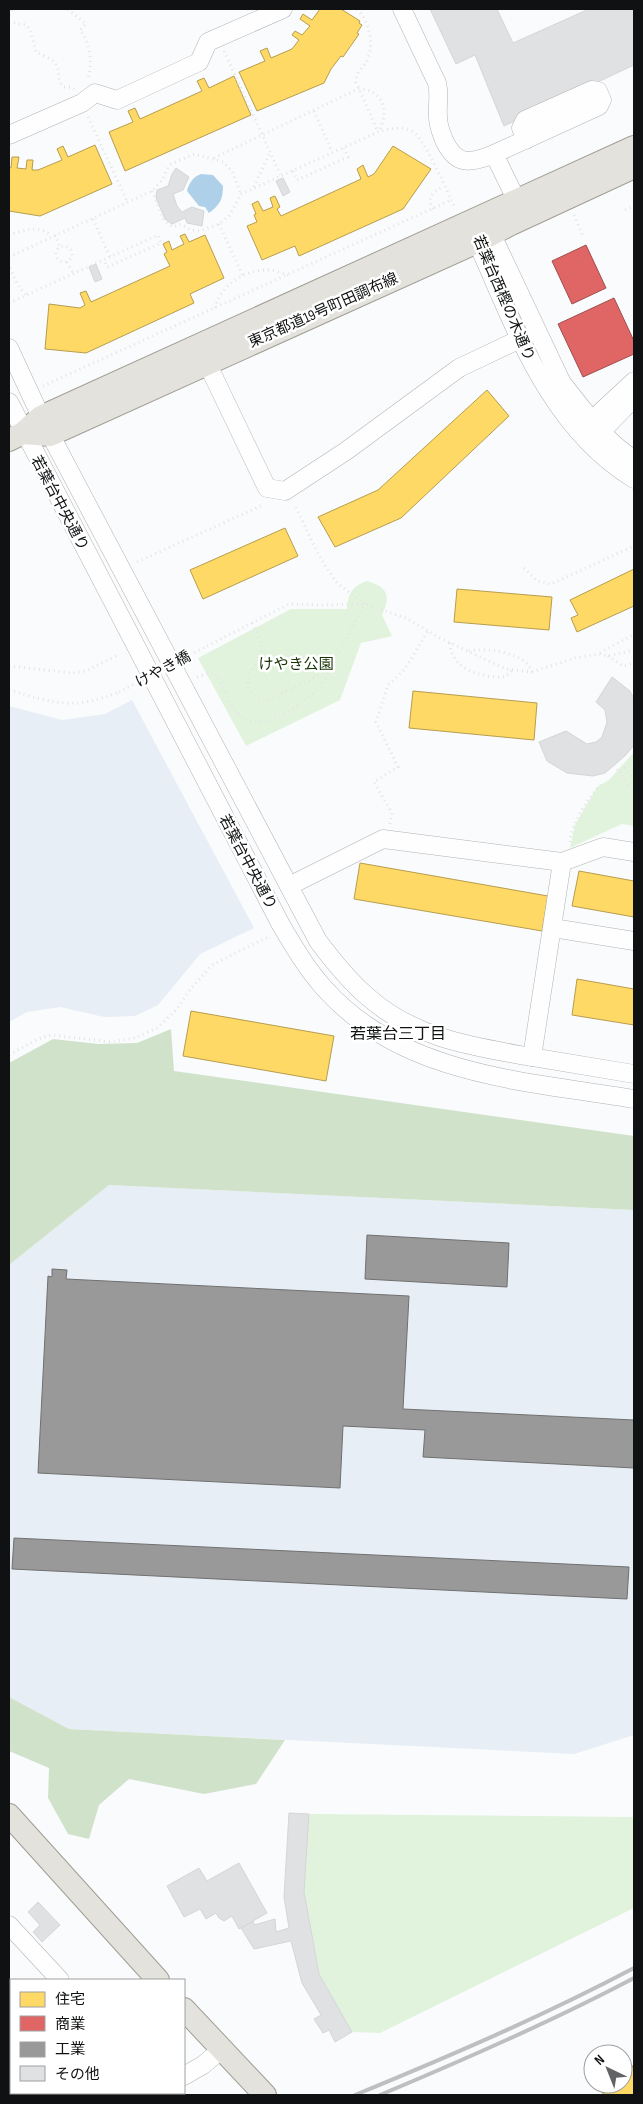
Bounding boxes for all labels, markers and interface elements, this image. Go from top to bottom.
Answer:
street label: 若葉台西樫の木通り [468,232,539,364]
street label: 東京都道19号町田調布線 [245,269,401,352]
street label: 若葉台中央通り [27,452,93,554]
street label: けやき橋 [132,647,194,692]
park label: けやき公園 [258,655,334,674]
street label: 若葉台中央通り [215,811,281,913]
district label: 若葉台三丁目 [350,1025,446,1044]
legend [10,1979,185,2094]
text: 住宅 [55,1990,85,2009]
text: 商業 [55,2015,85,2034]
text: 工業 [55,2040,85,2059]
north arrow [583,2044,633,2094]
text: N [591,2051,608,2069]
text: その他 [55,2065,100,2084]

